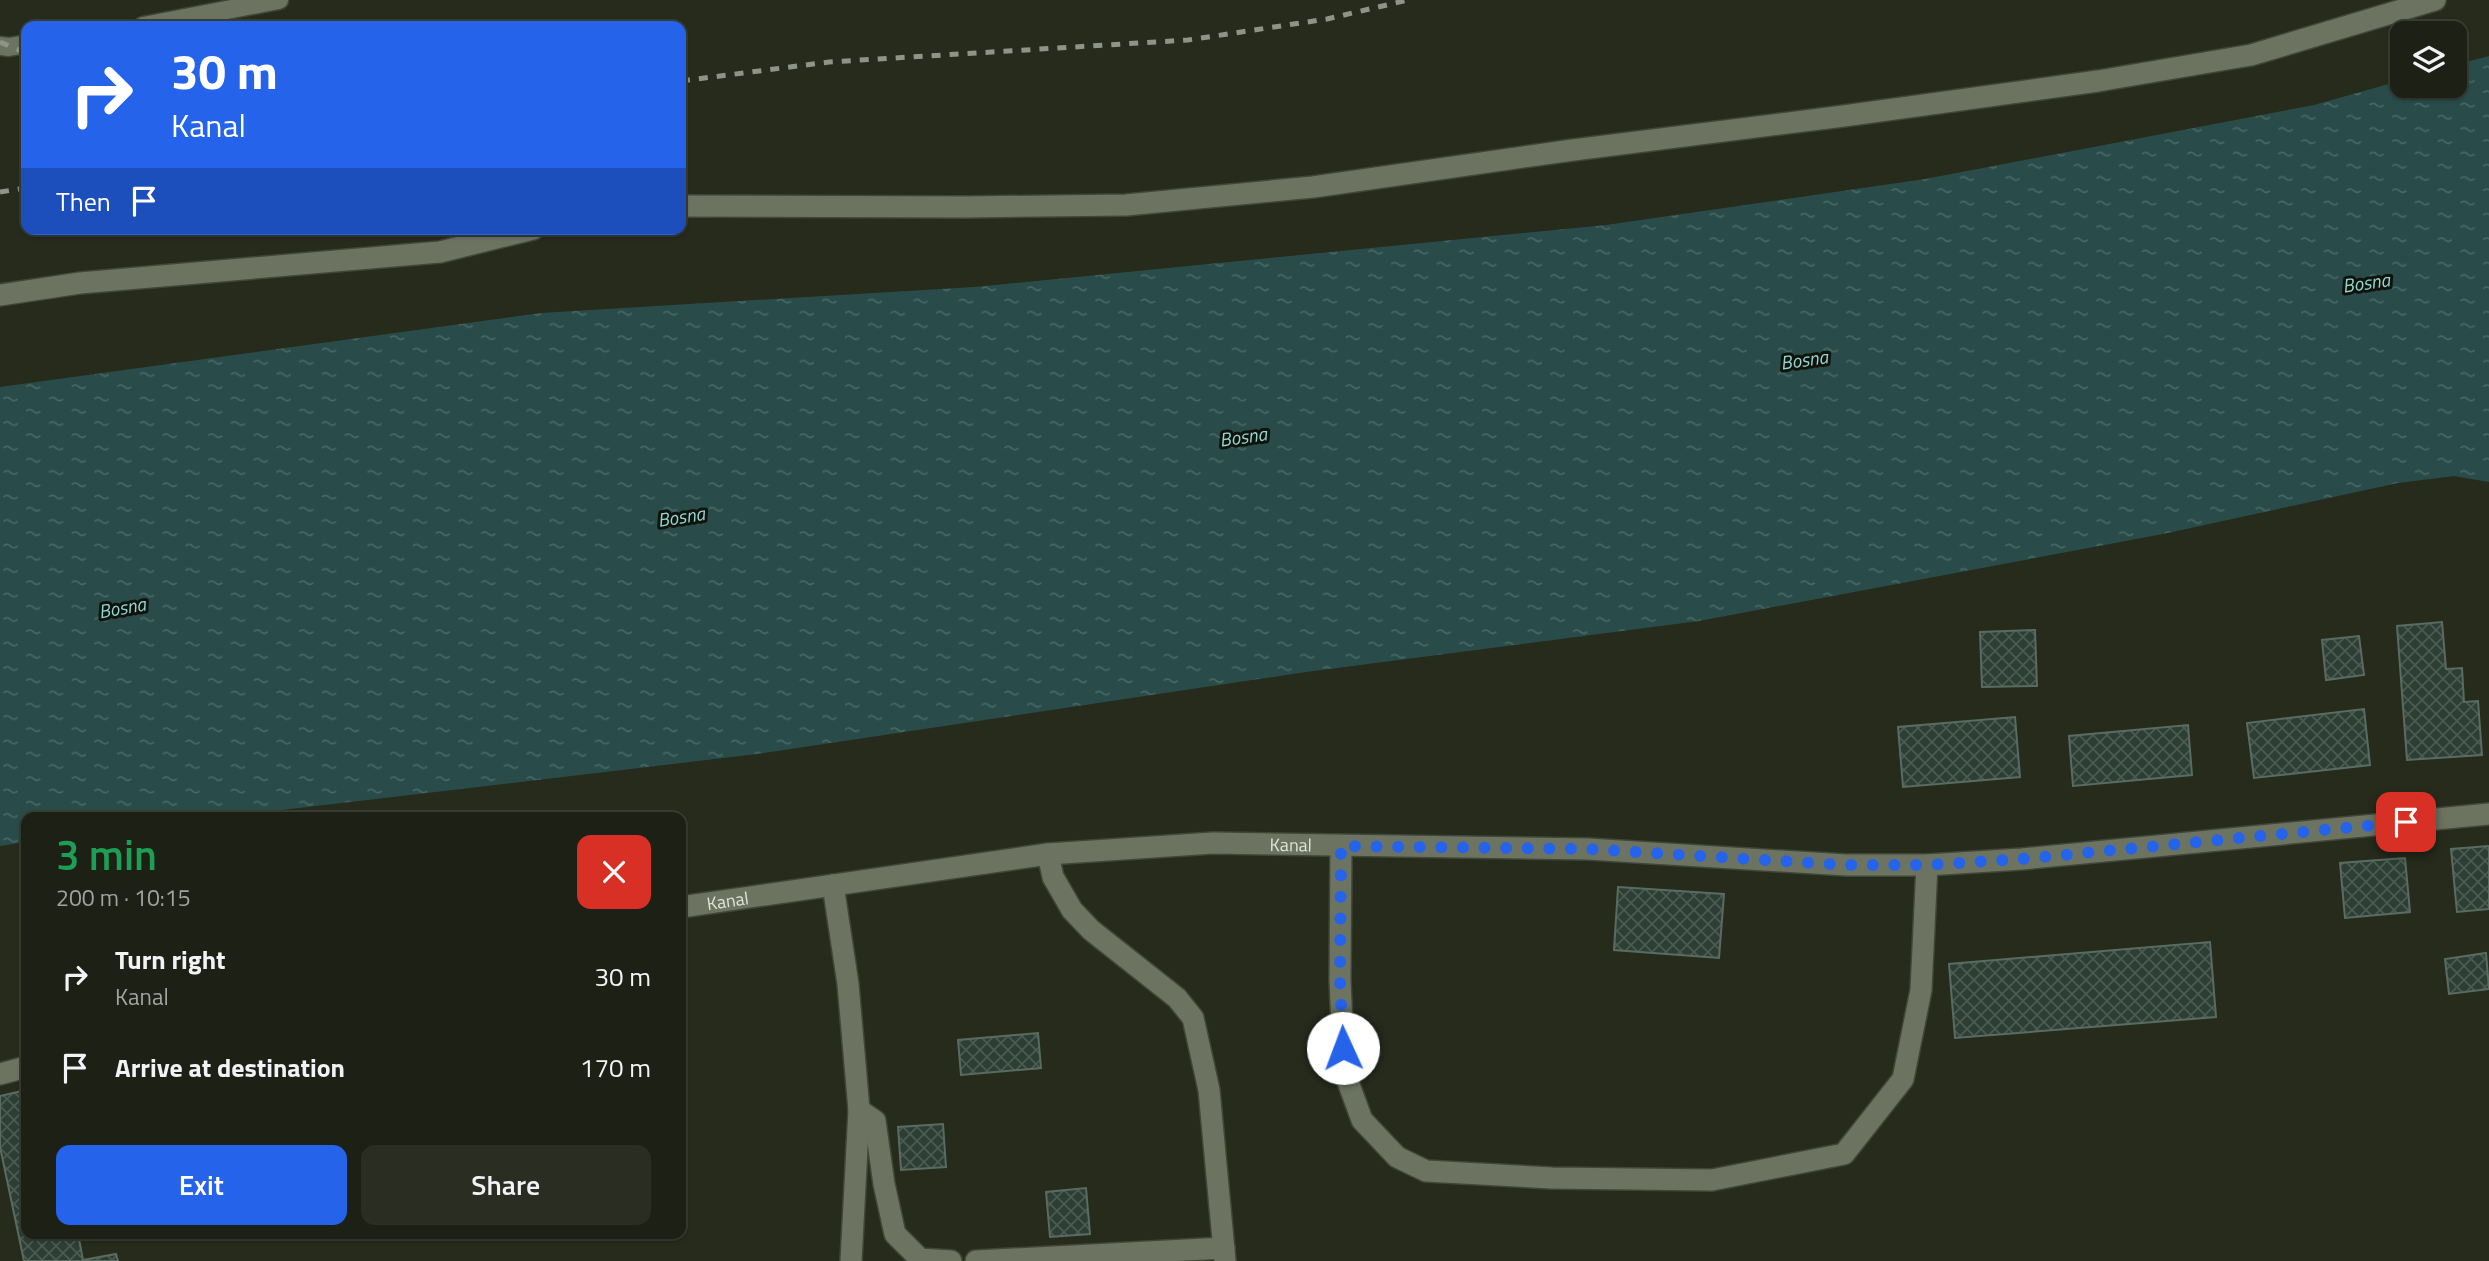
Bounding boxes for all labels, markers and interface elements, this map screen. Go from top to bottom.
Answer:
map controls [2390,21,2467,98]
button: layers [2390,21,2467,98]
text: 30 m [171,33,278,108]
icon: right [56,49,147,140]
text: Kanal [171,101,246,149]
text: Then [56,182,111,221]
icon: arrive [125,182,163,220]
water label: Bosna [2340,264,2393,300]
water label: Bosna [1778,341,1831,377]
water label: Bosna [1217,418,1270,454]
water label: Bosna [655,498,708,534]
water label: Bosna [96,588,149,625]
pin [2376,792,2436,852]
icon: arrive [2387,803,2425,841]
text: 3 min [56,822,157,886]
street label: Kanal [1270,830,1312,858]
button: close [577,835,651,909]
text: 200 m · 10:15 [56,880,191,915]
street label: Kanal [705,884,750,917]
text: Turn right [115,940,226,979]
text: 30 m [594,957,651,996]
icon: right [56,958,94,996]
text: Kanal [115,979,169,1014]
position arrow [1306,1011,1380,1085]
text: Arrive at destination [115,1048,345,1087]
text: 170 m [580,1048,651,1087]
icon: arrive [56,1049,94,1087]
button: Exit [56,1145,347,1225]
button: Share [361,1145,651,1225]

